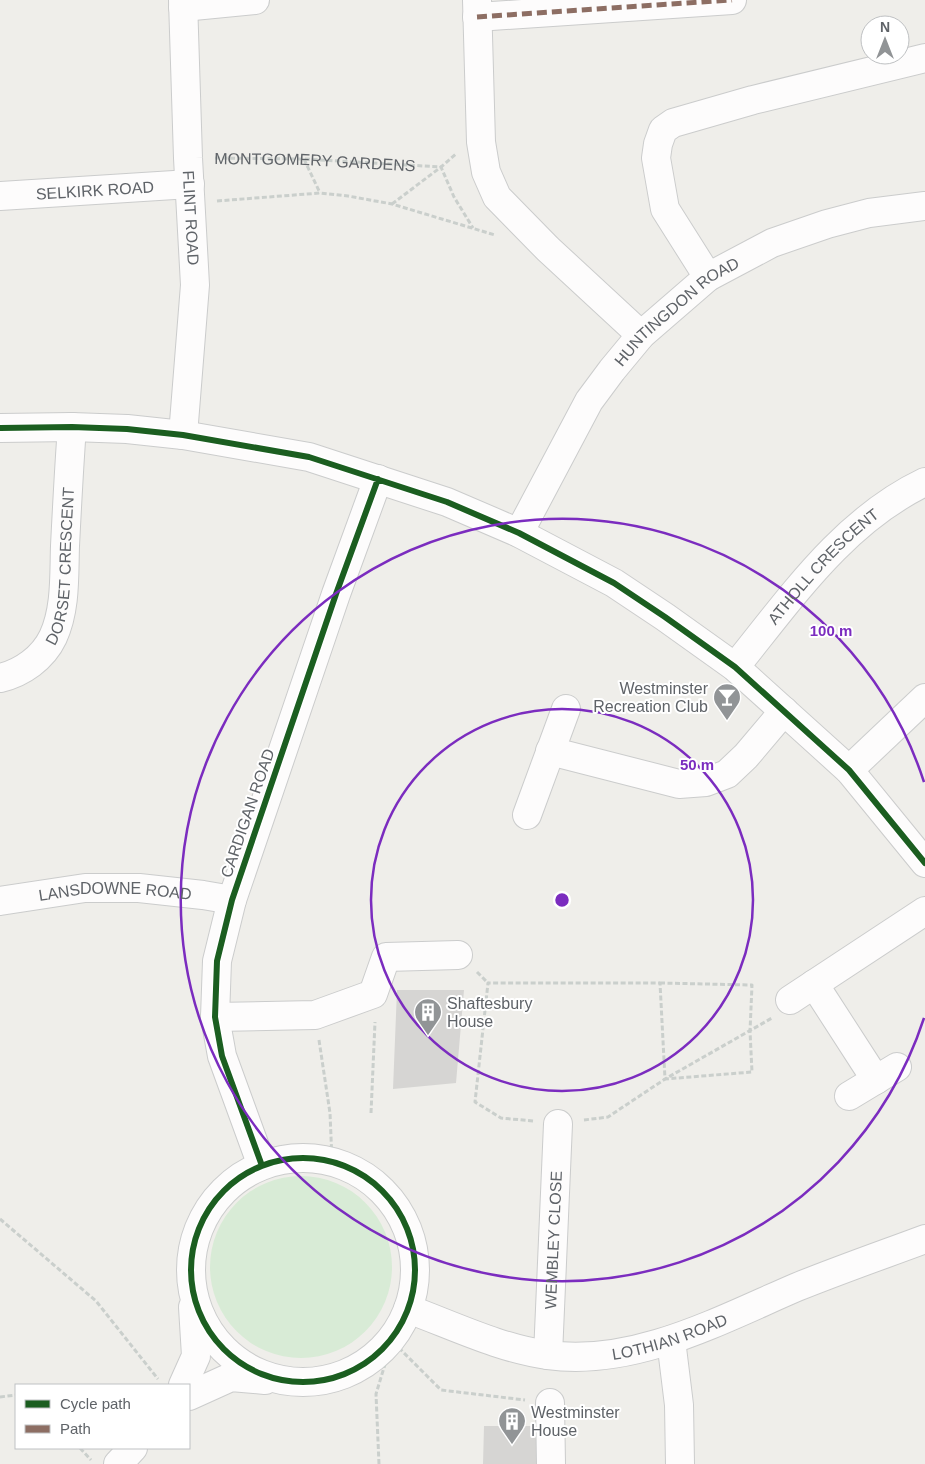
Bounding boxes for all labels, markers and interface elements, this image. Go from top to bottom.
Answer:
north arrow [860,15,910,65]
text: N [880,19,890,35]
street label: MONTGOMERY GARDENS [214,150,416,174]
street label: FLINT ROAD [180,170,202,266]
street label: SELKIRK ROAD [35,178,154,203]
street label: HUNTINGDON ROAD [611,254,742,369]
street label: DORSET CRESCENT [42,487,77,648]
street label: ATHOLL CRESCENT [765,505,882,628]
text: 100 m [810,622,852,639]
place label: Westminster Recreation Club [593,680,709,715]
bar icon: Westminster Recreation Club [712,682,742,721]
street label: CARDIGAN ROAD [217,747,278,880]
text: 50 m [680,756,714,773]
street label: LANSDOWNE ROAD [37,880,193,904]
centre of rings [553,891,571,909]
place label: Shaftesbury House [447,995,532,1030]
building icon: Shaftesbury House [413,997,443,1036]
street label: WEMBLEY CLOSE [542,1171,565,1310]
street label: LOTHIAN ROAD [611,1311,730,1363]
legend [15,1384,190,1449]
text: Cycle path [60,1395,131,1412]
place label: Westminster House [531,1404,620,1439]
building icon: Westminster House [497,1406,527,1445]
text: Path [60,1420,91,1437]

